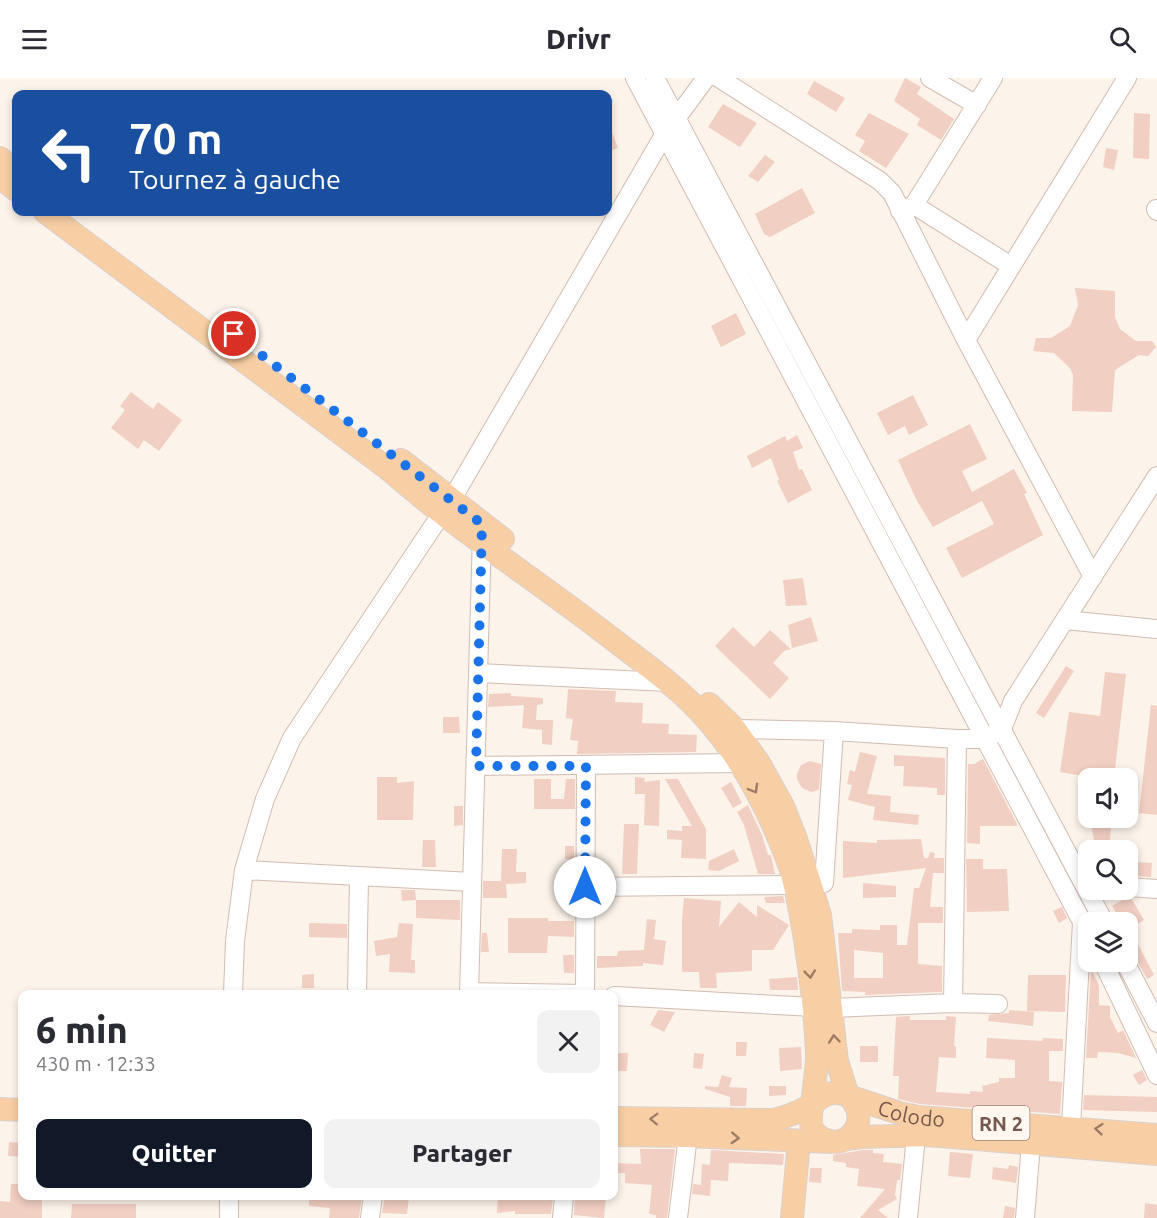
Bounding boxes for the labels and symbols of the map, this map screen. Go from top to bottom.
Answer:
pin [208,308,259,359]
one-way arrow [747,783,759,793]
position arrow [553,855,617,919]
one-way arrow [803,970,815,979]
one-way arrow [828,1035,841,1044]
street label: Colodo [875,1095,946,1131]
road number: RN 2 [972,1106,1030,1140]
one-way arrow [649,1113,658,1126]
one-way arrow [1094,1123,1103,1136]
one-way arrow [730,1131,739,1144]

